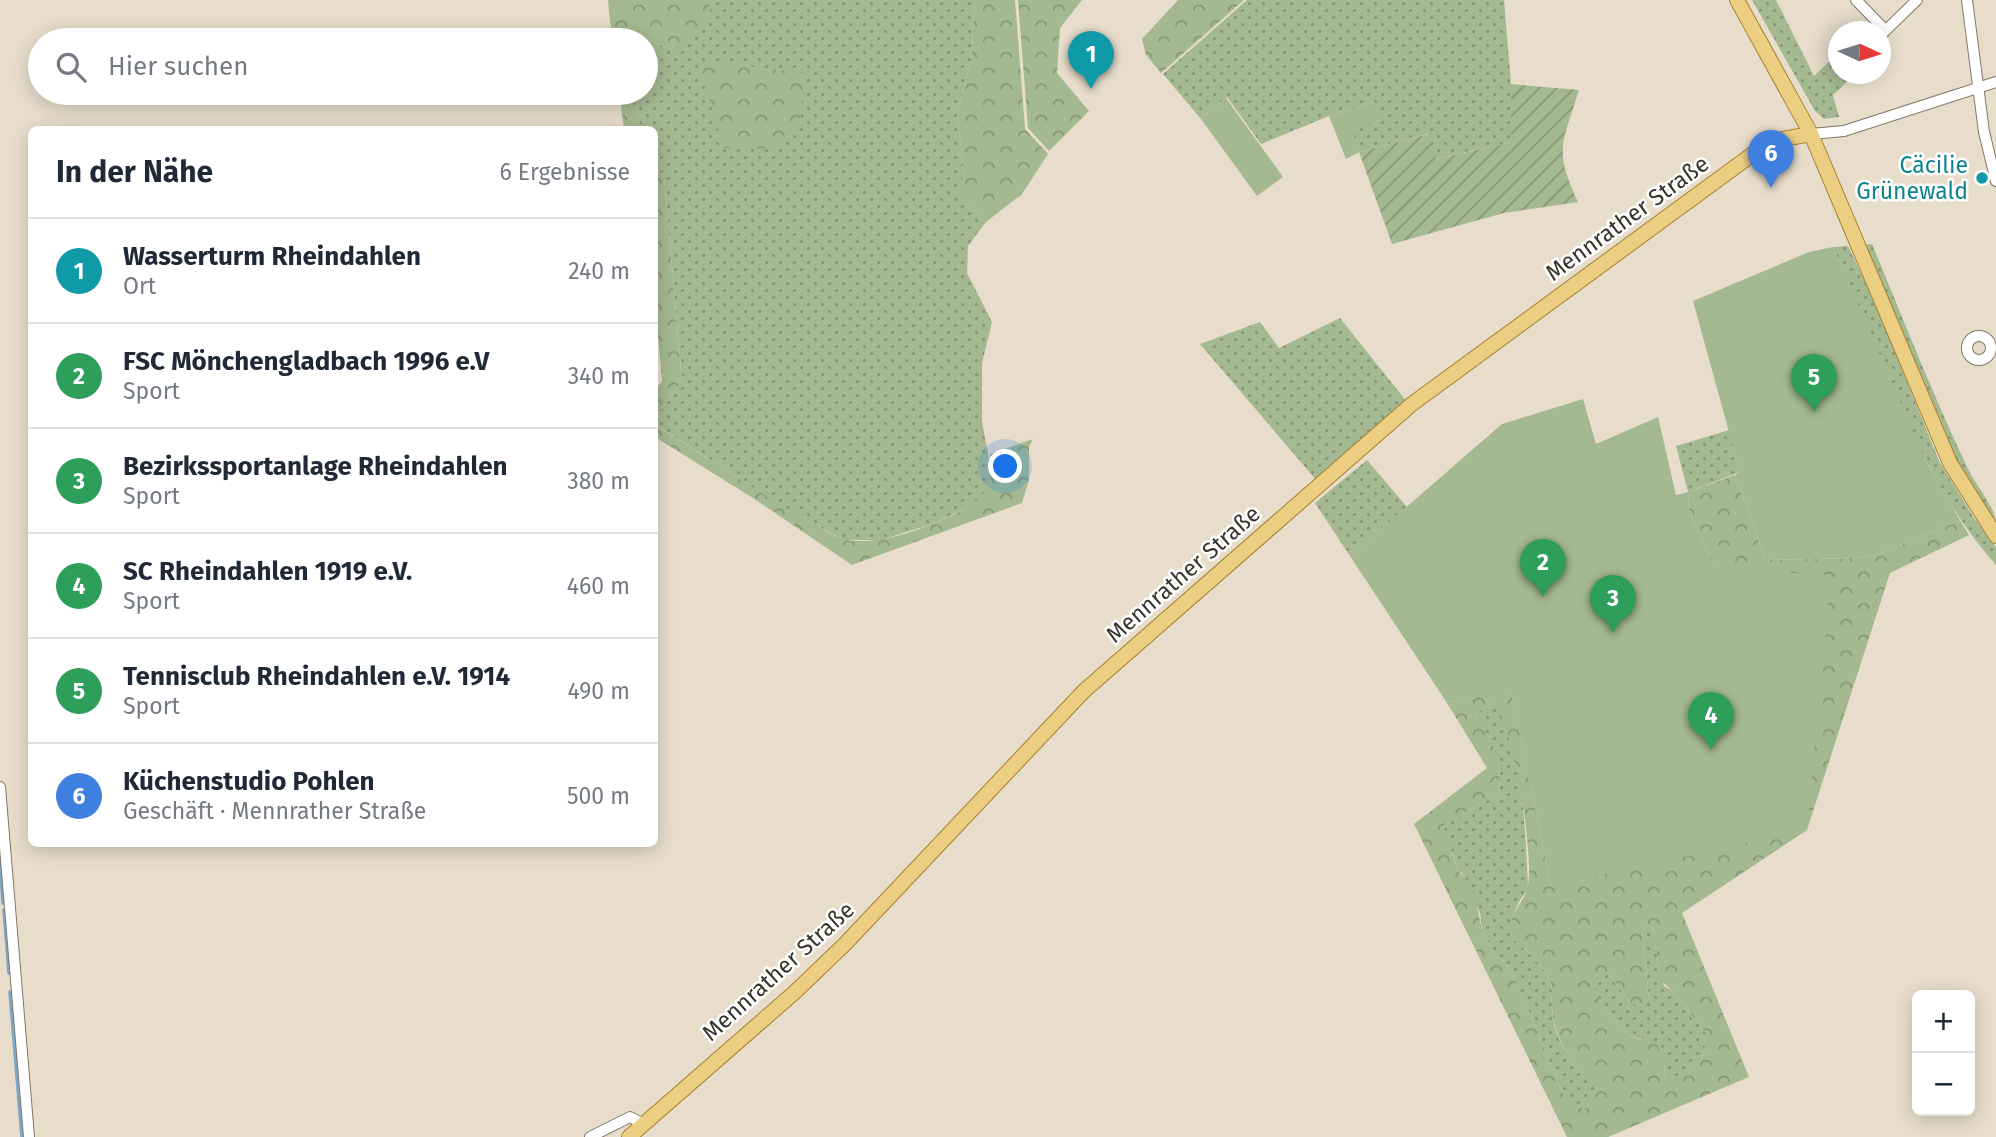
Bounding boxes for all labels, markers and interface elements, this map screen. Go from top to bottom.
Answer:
north arrow [1828,21,1891,84]
search box [28,28,658,105]
pin: 1 [1068,31,1114,89]
icon: search [52,48,90,86]
text: Hier suchen [108,51,248,82]
pin: 6 [1748,130,1794,188]
street label: Mennrather Straße [1540,149,1714,287]
place label: Cäcilie Grünewald [1856,151,1968,205]
text: In der Nähe [56,154,213,190]
text: 6 Ergebnisse [499,158,630,186]
marker: Cäcilie Grünewald [1974,170,1990,186]
text: Wasserturm Rheindahlen [123,241,421,272]
text: 1 [74,257,84,285]
text: 240 m [568,257,630,285]
text: Ort [123,272,156,300]
text: FSC Mönchengladbach 1996 e.V [123,346,489,377]
pin: 5 [1791,354,1837,412]
text: 2 [73,362,85,390]
text: 340 m [568,362,630,390]
text: Sport [123,377,180,405]
your location [988,449,1022,483]
text: Bezirkssportanlage Rheindahlen [123,451,508,482]
text: 3 [73,467,85,495]
text: 380 m [567,467,630,495]
text: Sport [123,482,180,510]
street label: Mennrather Straße [1100,500,1266,648]
pin: 2 [1520,539,1566,597]
text: SC Rheindahlen 1919 e.V. [123,556,412,587]
text: 4 [73,572,86,600]
text: 460 m [567,572,630,600]
pin: 3 [1590,575,1636,633]
text: Sport [123,587,180,615]
text: Tennisclub Rheindahlen e.V. 1914 [123,661,510,692]
text: 5 [73,677,85,705]
text: 490 m [568,677,630,705]
text: Sport [123,692,180,720]
pin: 4 [1688,692,1734,750]
text: Küchenstudio Pohlen [123,766,375,797]
text: 6 [73,782,85,810]
text: 500 m [567,782,630,810]
text: Geschäft · Mennrather Straße [123,797,426,825]
street label: Mennrather Straße [696,895,860,1047]
map controls [1912,990,1975,1116]
button: + [1912,990,1975,1053]
button: − [1912,1053,1975,1116]

